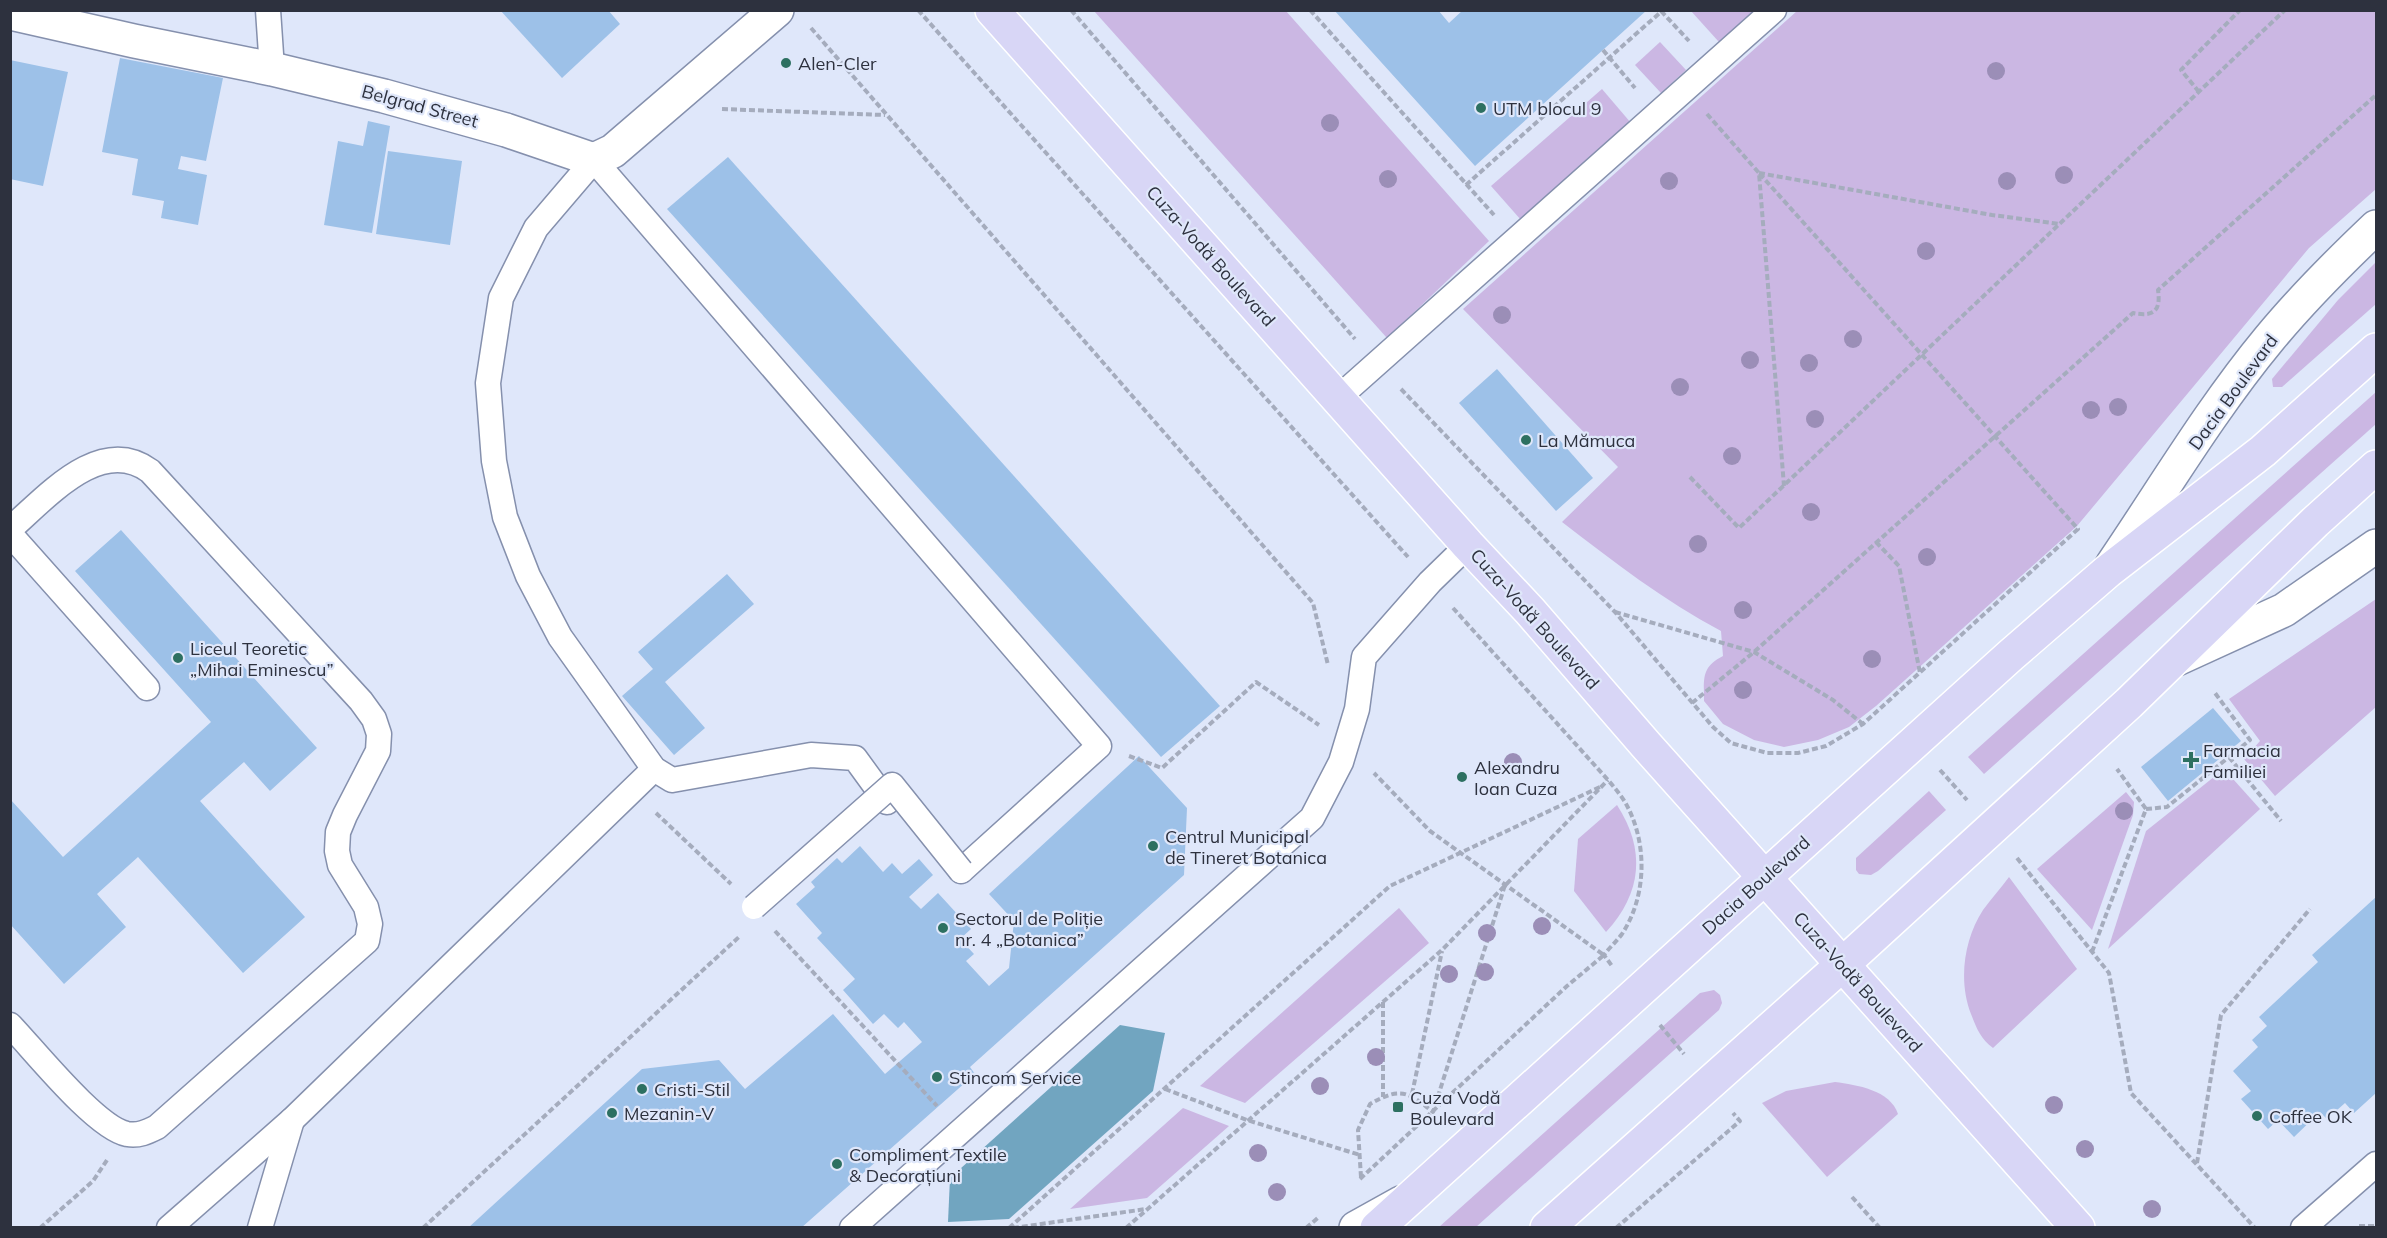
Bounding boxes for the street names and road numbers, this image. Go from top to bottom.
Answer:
street label: Belgrad Street [359,79,481,133]
street label: Cuza-Vodă Boulevard [1142,181,1280,331]
street label: Dacia Boulevard [2183,330,2283,454]
street label: Cuza-Vodă Boulevard [1466,544,1604,694]
street label: Dacia Boulevard [1697,831,1815,939]
street label: Cuza-Vodă Boulevard [1789,907,1927,1057]

